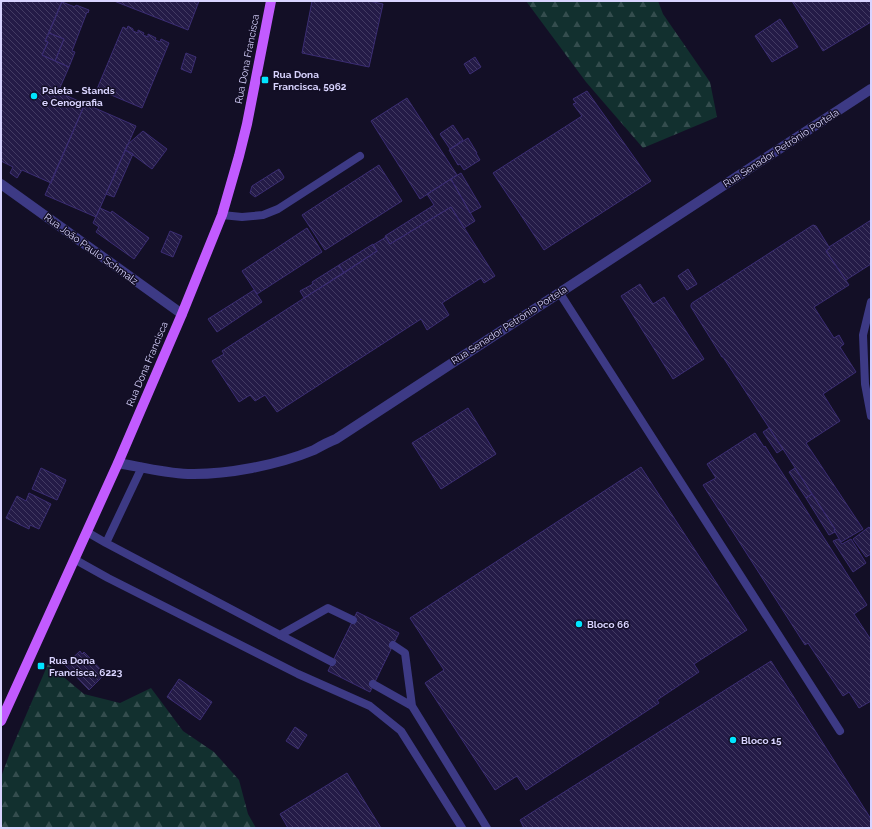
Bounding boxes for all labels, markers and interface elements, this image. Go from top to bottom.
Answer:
street label: Rua Dona Francisca [233,13,261,105]
place label: Rua Dona Francisca, 5962 [273,69,347,92]
marker: Rua Dona Francisca, 5962 [260,75,270,85]
place label: Paleta - Stands e Cenografia [42,85,115,108]
marker: Paleta - Stands e Cenografia [29,91,39,101]
street label: Rua Senador Petrônio Portela [721,106,841,190]
street label: Rua João Paulo Schmalz [42,211,140,287]
street label: Rua Senador Petrônio Portela [449,283,569,367]
street label: Rua Dona Francisca [124,320,170,408]
marker: Bloco 66 [574,619,584,629]
place label: Bloco 66 [587,619,629,630]
place label: Rua Dona Francisca, 6223 [49,655,123,678]
marker: Rua Dona Francisca, 6223 [36,661,46,671]
marker: Bloco 15 [728,735,738,745]
place label: Bloco 15 [741,735,782,746]

